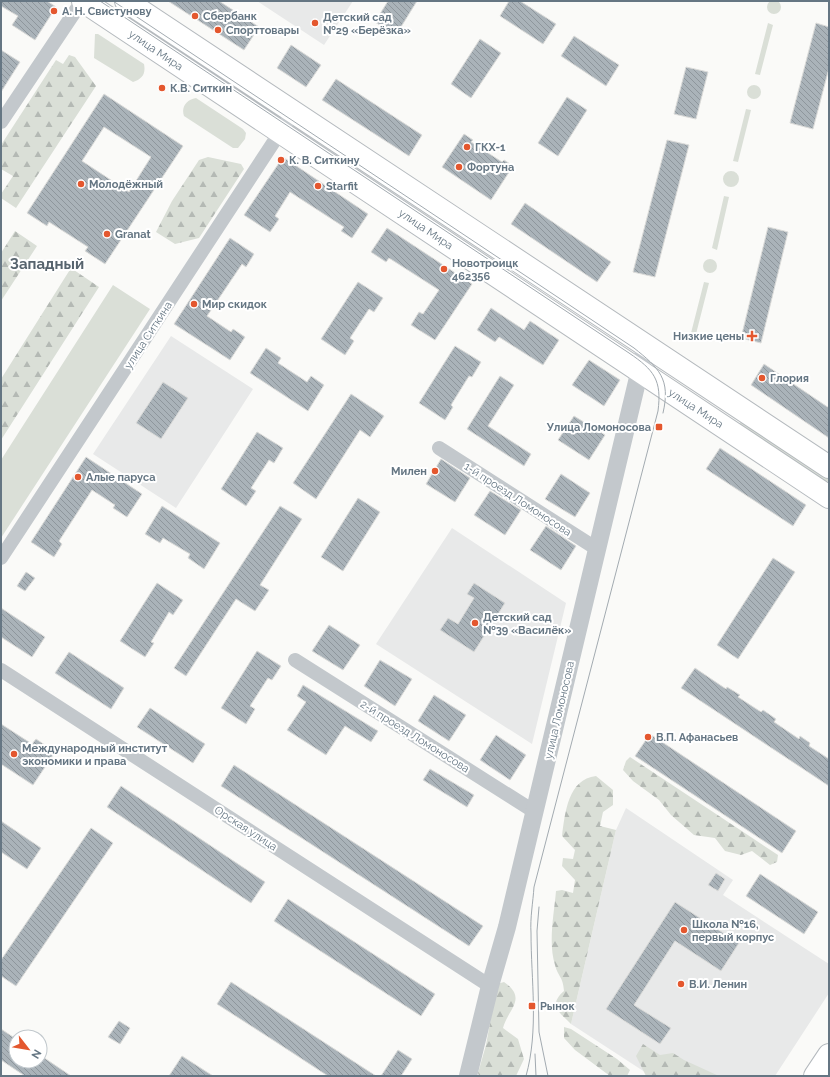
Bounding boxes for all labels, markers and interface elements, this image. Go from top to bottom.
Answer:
place label: А. Н. Свистунову [62,5,152,18]
marker: А. Н. Свистунову [49,6,59,16]
place label: Сбербанк [203,10,258,23]
marker: Сбербанк [190,11,200,21]
place label: Детский сад №29 «Берёзка» [323,11,411,37]
marker: Детский сад №29 «Берёзка» [310,18,320,28]
place label: Спорттовары [226,24,299,37]
marker: Спорттовары [213,25,223,35]
street label: улица Мира [126,27,185,73]
place label: К.В. Ситкин [170,82,232,95]
marker: К.В. Ситкин [157,83,167,93]
place label: ГКХ-1 [475,141,506,154]
marker: ГКХ-1 [462,142,472,152]
place label: К. В. Ситкину [289,154,360,167]
marker: К. В. Ситкину [276,155,286,165]
place label: Фортуна [467,161,514,174]
marker: Фортуна [454,162,464,172]
place label: Молодёжный [89,178,163,191]
marker: Молодёжный [76,179,86,189]
place label: Starfit [326,180,359,193]
marker: Starfit [313,181,323,191]
street label: улица Мира [396,206,455,252]
place label: Granat [115,228,151,241]
marker: Granat [102,229,112,239]
district label: Западный [10,255,84,273]
place label: Новотроицк 462356 [452,257,519,283]
marker: Новотроицк 462356 [439,264,449,274]
place label: Мир скидок [202,298,268,311]
street label: улица Ситкина [122,299,175,371]
marker: Мир скидок [189,299,199,309]
place label: Низкие цены [673,330,744,343]
marker: Низкие цены [747,331,757,341]
place label: Глория [770,372,809,385]
marker: Глория [757,373,767,383]
street label: улица Мира [666,386,726,431]
place label: Улица Ломоносова [546,421,651,434]
marker: Улица Ломоносова [654,422,664,432]
street label: 1-й проезд Ломоносова [462,460,574,539]
place label: Милен [391,465,427,478]
marker: Милен [430,466,440,476]
place label: Алые паруса [86,471,156,484]
marker: Алые паруса [73,472,83,482]
place label: Детский сад №39 «Василёк» [483,611,571,637]
marker: Детский сад №39 «Василёк» [470,618,480,628]
street label: улица Ломоносова [542,660,577,760]
street label: 2-й проезд Ломоносова [358,697,472,775]
place label: В.П. Афанасьев [656,731,738,744]
marker: В.П. Афанасьев [643,732,653,742]
place label: Международный институт экономики и права [22,742,168,768]
marker: Международный институт экономики и права [9,749,19,759]
street label: Орская улица [212,803,279,853]
place label: Школа №16, первый корпус [692,918,774,944]
marker: Школа №16, первый корпус [679,925,689,935]
place label: В.И. Ленин [689,978,747,991]
marker: В.И. Ленин [676,979,686,989]
place label: Рынок [540,1000,576,1013]
marker: Рынок [527,1001,537,1011]
north arrow [8,1029,48,1069]
text: N [28,1047,44,1061]

